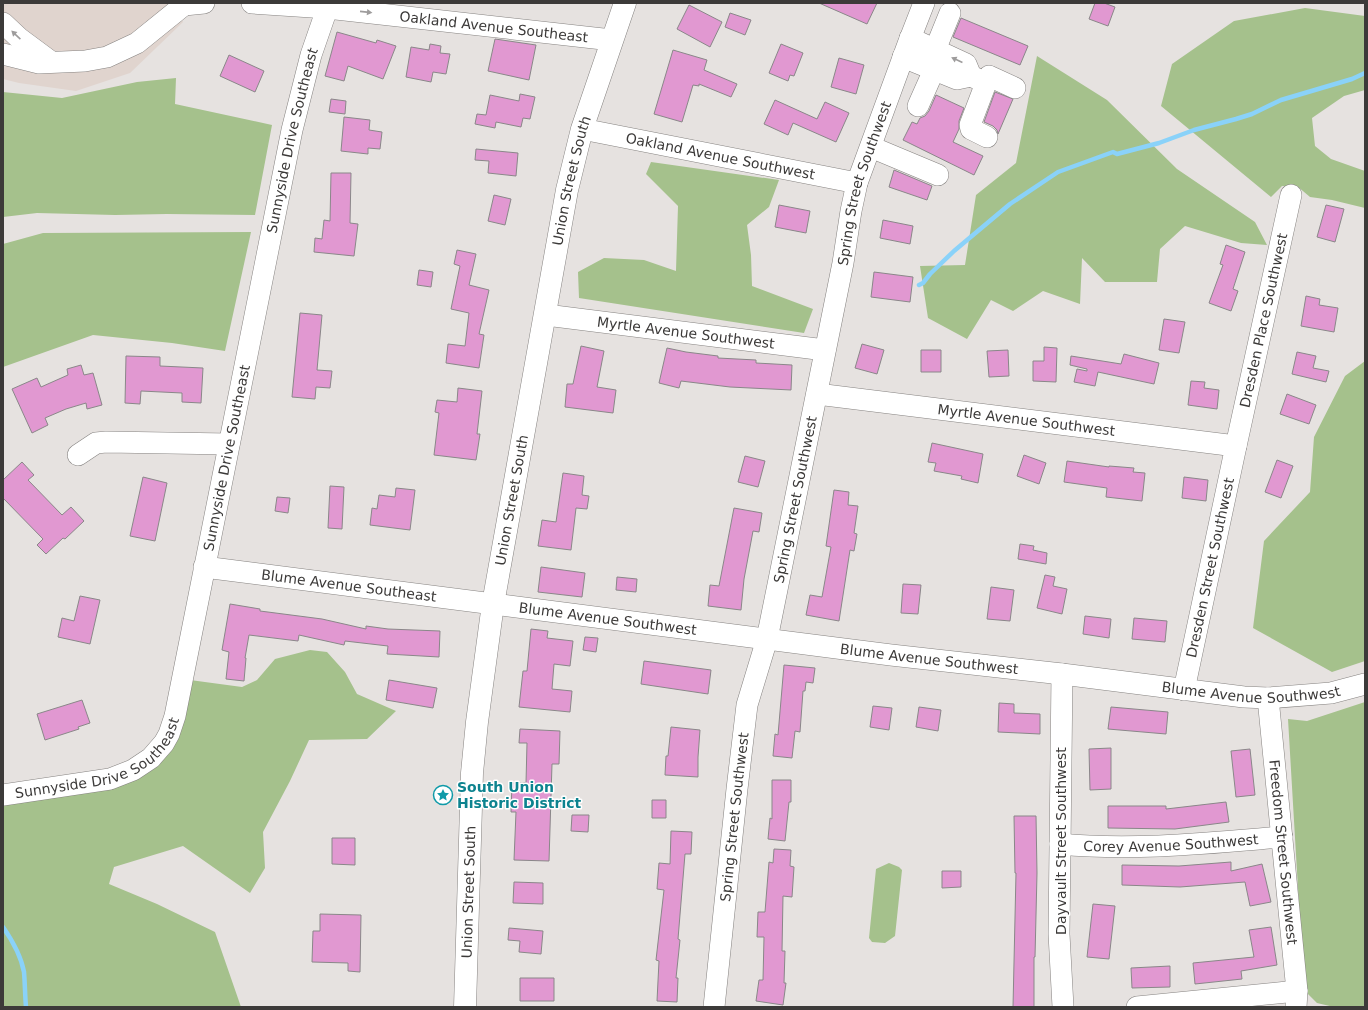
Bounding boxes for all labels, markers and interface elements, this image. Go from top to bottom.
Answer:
street label: Oakland Avenue Southeast [399,8,589,45]
one-way arrow [360,9,372,15]
one-way arrow [11,30,21,40]
street label: Sunnyside Drive Southeast [264,45,321,234]
one-way arrow [951,57,963,63]
street label: Spring Street Southwest [835,99,894,267]
street label: Union Street South [549,114,594,247]
street label: Oakland Avenue Southwest [624,130,817,183]
street label: Dresden Place Southwest [1237,231,1291,409]
street label: Myrtle Avenue Southwest [596,313,776,352]
street label: Sunnyside Drive Southeast [200,363,253,552]
street label: Myrtle Avenue Southwest [937,401,1117,439]
street label: Spring Street Southwest [770,414,820,585]
street label: Union Street South [492,433,531,567]
street label: Dresden Street Southwest [1183,476,1237,659]
street label: Blume Avenue Southeast [260,566,438,605]
street label: Blume Avenue Southwest [518,599,698,638]
street label: Blume Avenue Southwest [839,641,1020,677]
street label: Blume Avenue Southwest [1161,679,1342,706]
street label: Sunnyside Drive Southeast [14,715,182,801]
street label: Spring Street Southwest [717,731,752,903]
street label: Dayvault Street Southwest [1053,747,1069,935]
street label: Freedom Street Southwest [1266,759,1300,946]
place label: South Union Historic District [457,779,581,811]
place icon: South Union Historic District [432,784,454,806]
street label: Union Street South [458,825,478,959]
street label: Corey Avenue Southwest [1083,831,1260,855]

